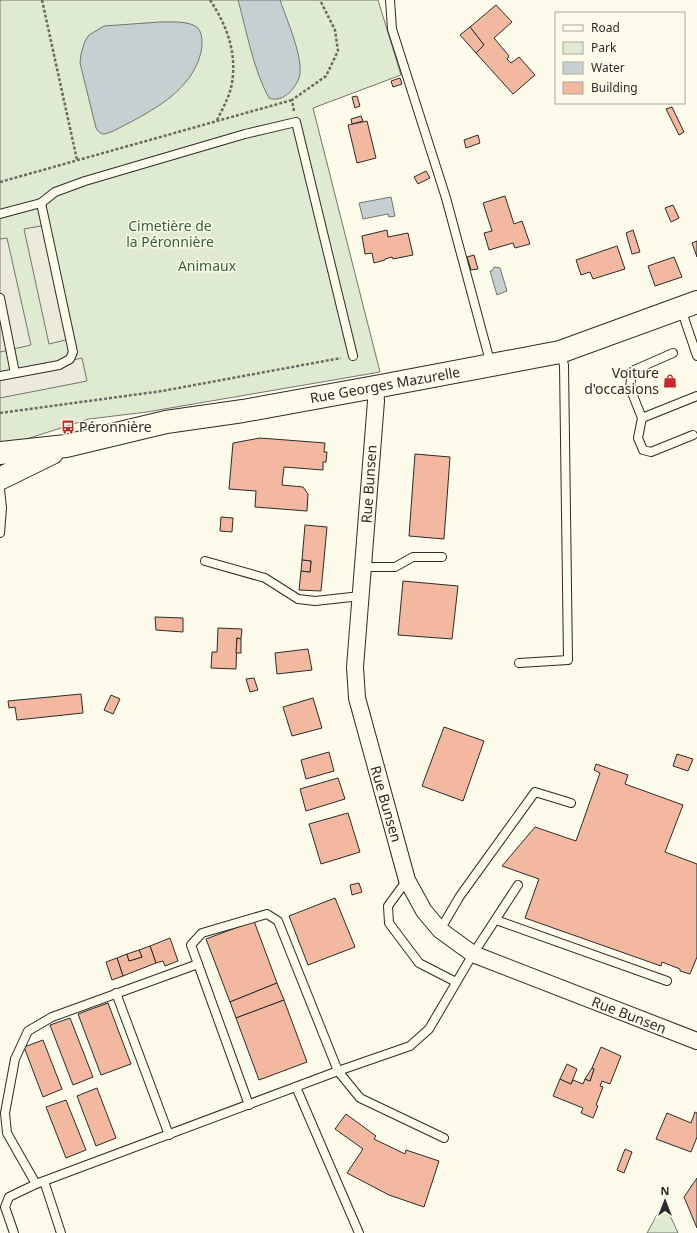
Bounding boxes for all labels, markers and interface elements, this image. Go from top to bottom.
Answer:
legend [555,12,685,104]
text: Road [591,19,620,36]
text: Park [591,39,617,56]
text: Water [591,59,625,76]
text: Building [591,79,638,96]
park label: Cimetière de la Péronnière [126,216,214,251]
park label: Animaux [178,256,237,275]
street label: Rue Georges Mazurelle [308,362,462,407]
place label: Voiture d'occasions [584,363,659,398]
shop icon: Voiture d'occasions [662,373,678,389]
place label: Péronnière [79,417,152,436]
bus stop icon: Péronnière [60,419,76,435]
street label: Rue Bunsen [356,444,381,524]
street label: Rue Bunsen [367,763,406,844]
street label: Rue Bunsen [589,992,669,1037]
north arrow [645,1181,685,1221]
text: N [661,1183,669,1198]

